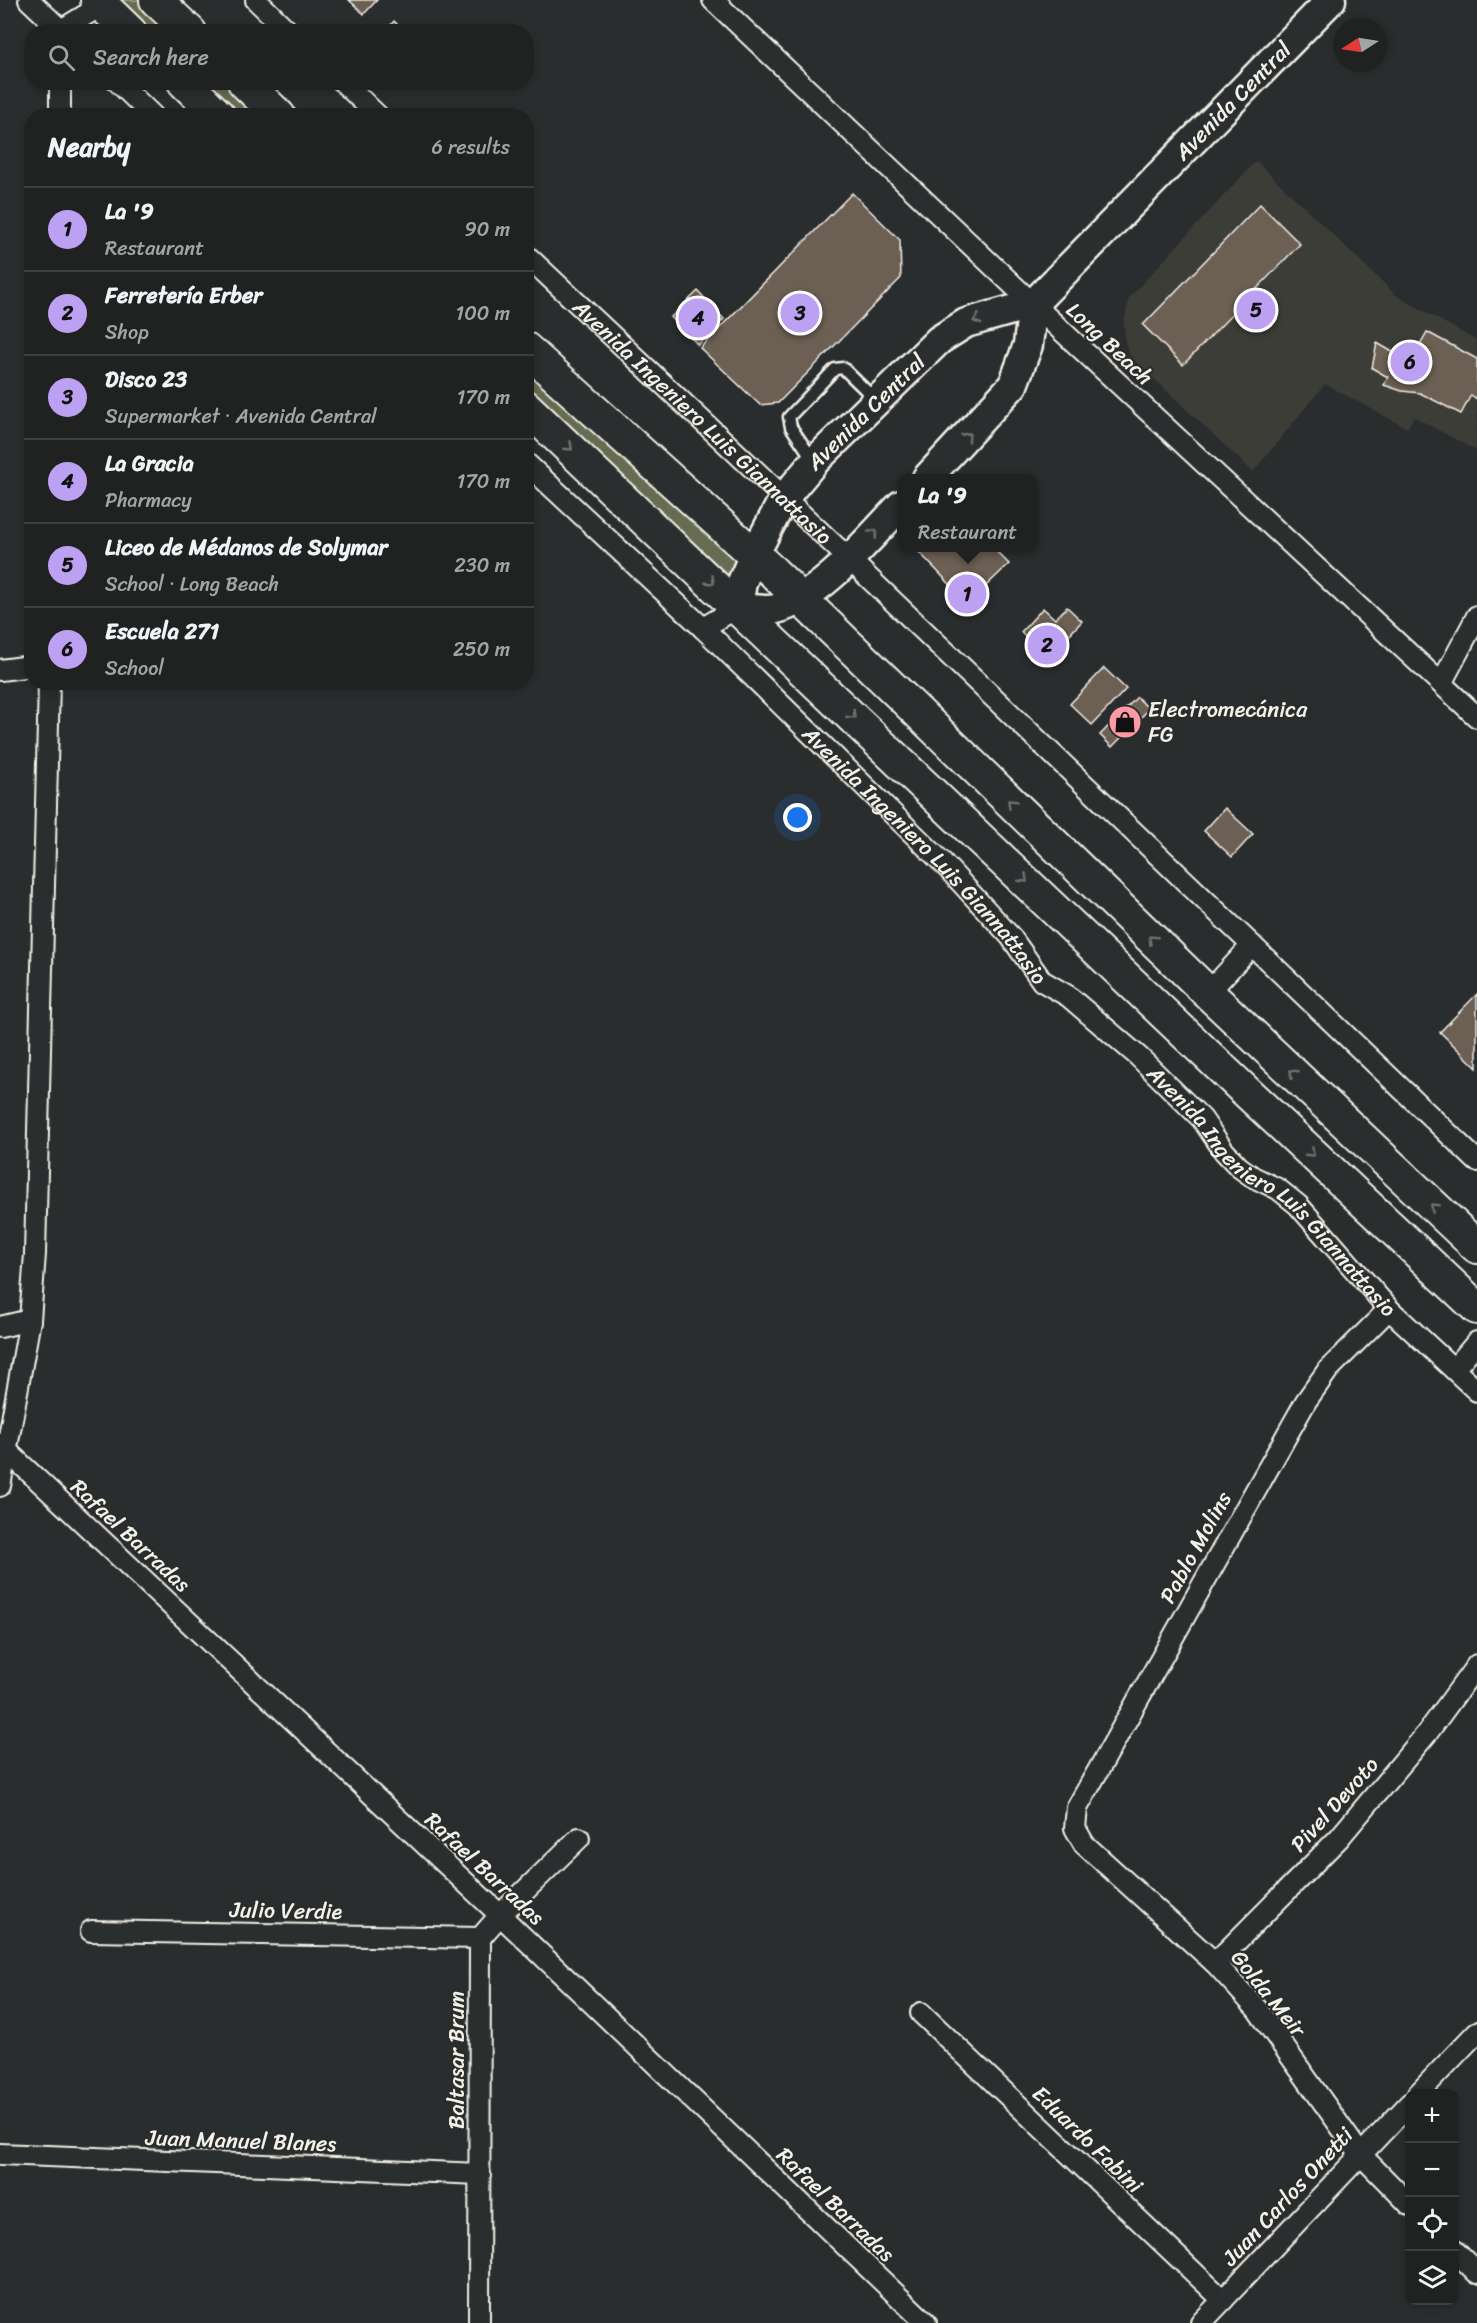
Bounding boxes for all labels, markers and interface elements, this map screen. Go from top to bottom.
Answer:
north arrow [1333,18,1387,72]
search box [24,24,534,90]
street label: Avenida Central [1164,31,1302,171]
text: Search here [93,38,209,77]
icon: search [45,41,78,74]
text: Nearby [48,124,130,170]
text: 6 results [431,130,510,165]
text: La '9 [105,192,154,231]
text: 1 [63,212,72,247]
text: 90 m [465,212,510,247]
text: Restaurant [105,231,204,266]
text: Ferretería Erber [105,276,262,315]
pin: 5 [1236,288,1276,332]
street label: Avenida Ingeniero Luis Giannattasio [563,289,842,555]
pin: 3 [780,290,820,336]
street label: Long Beach [1057,292,1163,395]
text: 2 [62,296,73,331]
text: 100 m [456,296,510,331]
pin: 4 [678,296,718,340]
one-way arrow [972,313,982,325]
text: Shop [105,315,149,350]
pin: 6 [1390,340,1430,385]
street label: Avenida Central [796,343,936,481]
text: Disco 23 [105,360,187,399]
text: 3 [62,380,73,415]
text: 170 m [457,380,510,415]
text: Supermarket · Avenida Central [105,399,377,434]
one-way arrow [959,432,970,443]
one-way arrow [562,440,573,451]
text: La Gracia [105,444,194,483]
text: 4 [61,464,74,499]
text: 170 m [457,464,510,499]
popup [897,474,1038,552]
text: La '9 [918,476,967,515]
text: Pharmacy [105,483,192,518]
text: Restaurant [918,515,1017,550]
text: Liceo de Médanos de Solymar [105,528,388,567]
one-way arrow [867,530,878,540]
text: 5 [61,548,74,583]
text: 230 m [454,548,510,583]
text: School · Long Beach [105,567,279,602]
pin: 1 [948,572,986,616]
one-way arrow [704,574,714,585]
text: Escuela 271 [105,612,219,651]
pin: 2 [1028,622,1066,668]
text: 6 [62,632,73,667]
text: 250 m [453,632,510,667]
text: School [105,651,164,686]
place label: Electromecánica FG [1148,690,1308,754]
shop icon: Electromecánica FG [1107,704,1143,740]
one-way arrow [846,708,856,719]
street label: Avenida Ingeniero Luis Giannattasio [792,715,1058,993]
one-way arrow [1008,799,1018,810]
your location [783,803,812,832]
one-way arrow [1016,871,1027,882]
one-way arrow [1148,935,1159,946]
street label: Avenida Ingeniero Luis Giannattasio [1137,1055,1407,1326]
one-way arrow [1289,1069,1299,1080]
one-way arrow [1305,1146,1315,1157]
one-way arrow [1431,1203,1441,1214]
street label: Rafael Barradas [61,1469,200,1602]
street label: Pablo Molins [1148,1483,1243,1611]
street label: Pivel Devoto [1280,1747,1389,1862]
street label: Rafael Barradas [415,1802,554,1935]
street label: Julio Verdie [228,1890,343,1931]
street label: Golda Meir [1221,1941,1317,2047]
street label: Baltasar Brum [437,1991,476,2129]
street label: Eduardo Fabini [1023,2076,1153,2204]
map controls [1405,2089,1459,2305]
button: + [1405,2089,1459,2143]
street label: Juan Carlos Onetti [1211,2117,1363,2276]
street label: Juan Manuel Blanes [144,2118,337,2163]
street label: Rafael Barradas [767,2137,904,2272]
button: − [1405,2143,1459,2197]
button: locate [1405,2197,1459,2251]
button: layers [1405,2251,1459,2305]

